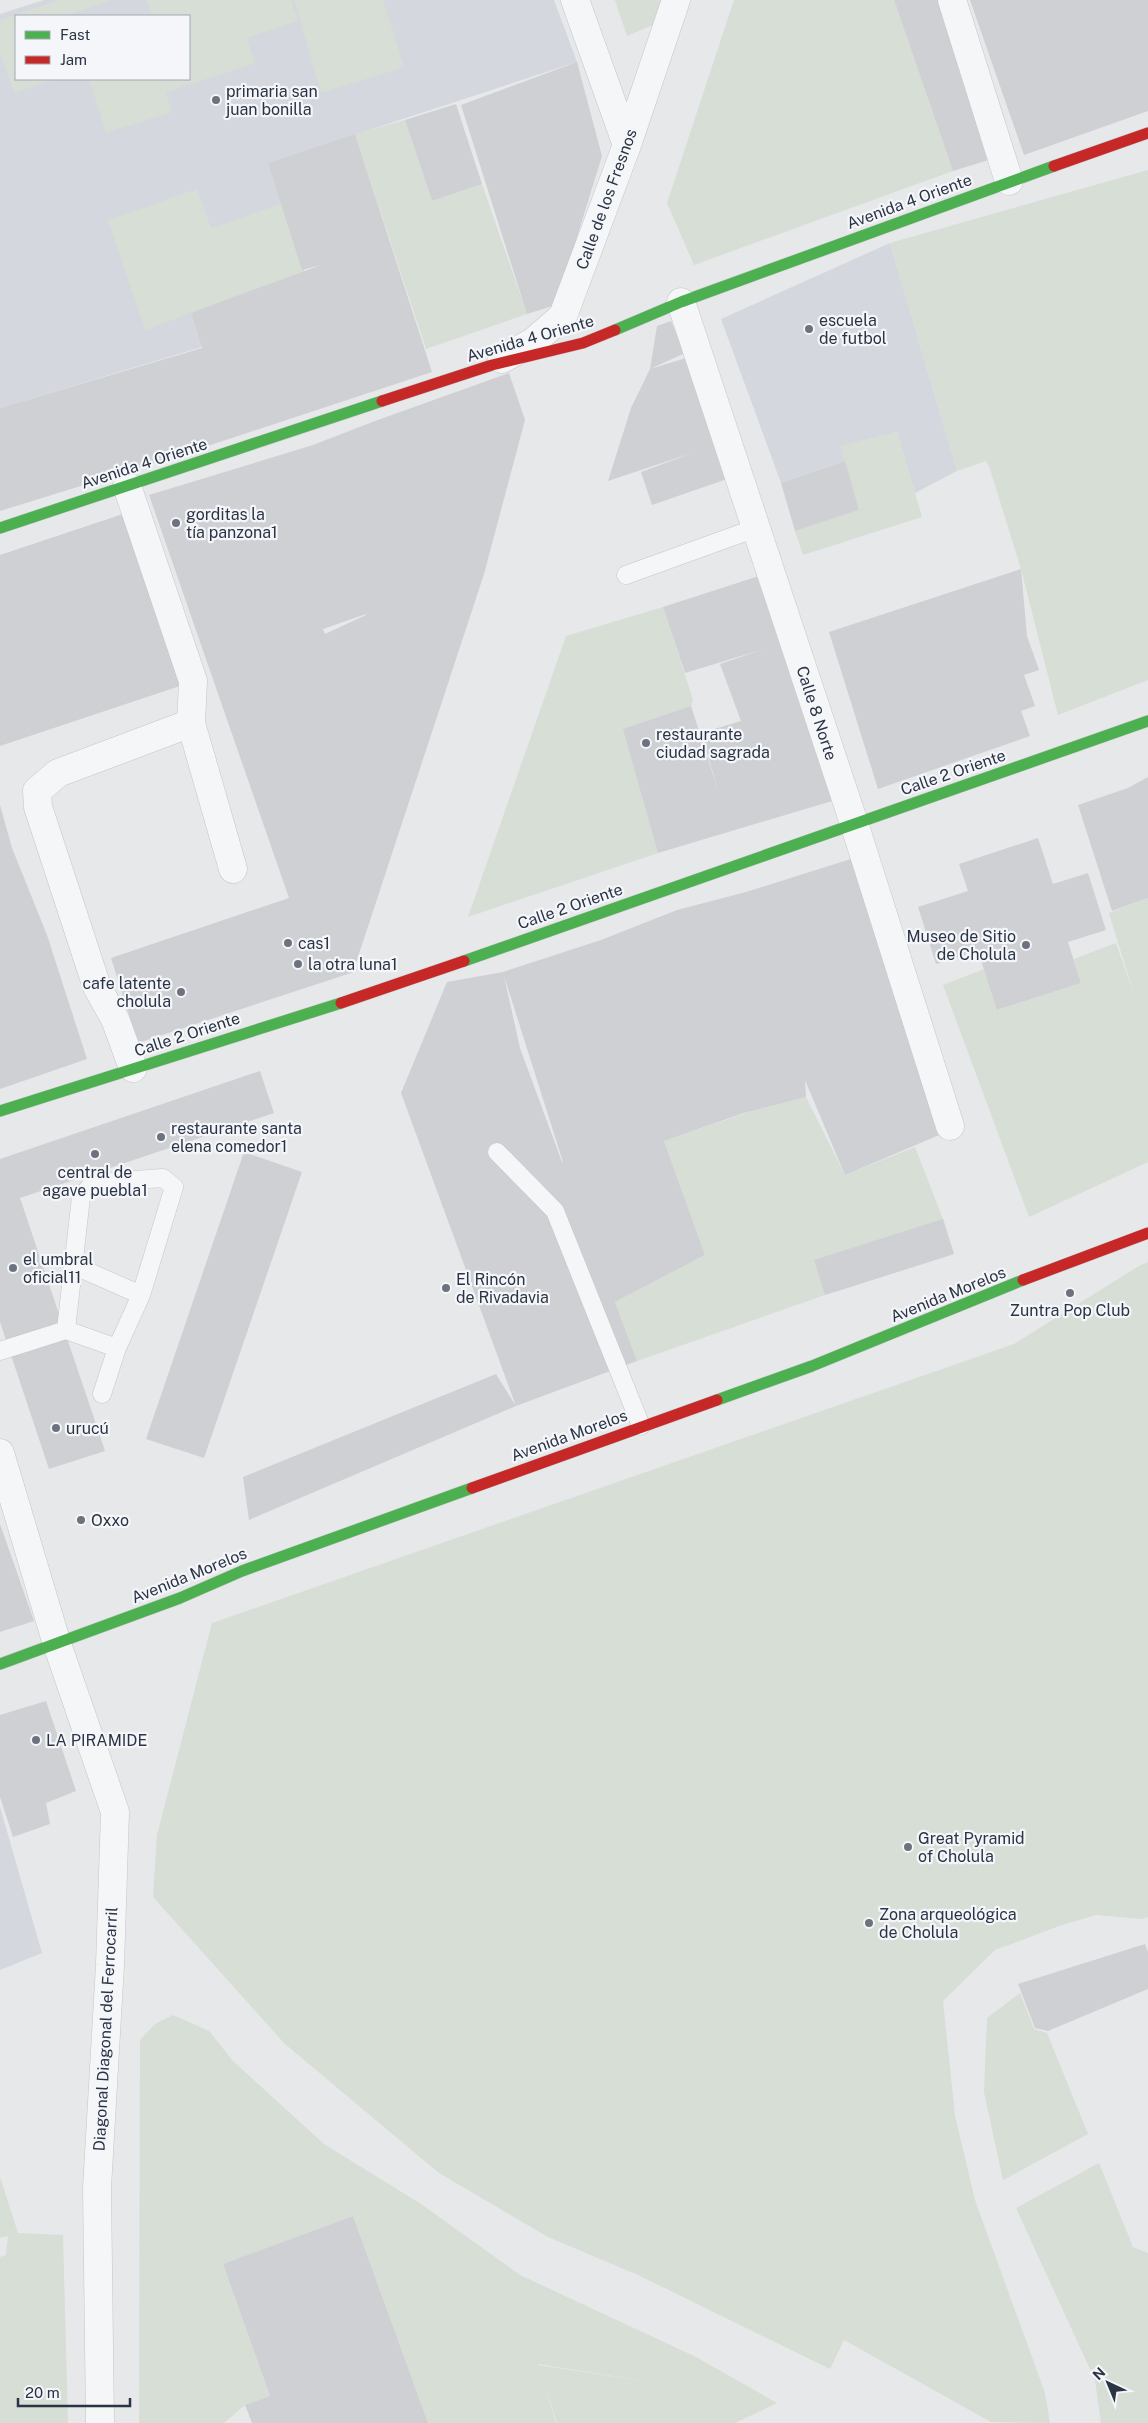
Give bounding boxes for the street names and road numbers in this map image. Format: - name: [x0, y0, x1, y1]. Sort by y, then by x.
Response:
- street label: Calle de los Fresnos: [572, 126, 641, 272]
- street label: Avenida 4 Oriente: [844, 170, 974, 233]
- street label: Avenida 4 Oriente: [464, 311, 596, 366]
- street label: Avenida 4 Oriente: [79, 434, 210, 493]
- street label: Calle 8 Norte: [792, 664, 841, 763]
- street label: Calle 2 Oriente: [898, 746, 1008, 799]
- street label: Calle 2 Oriente: [515, 880, 625, 933]
- street label: Calle 2 Oriente: [132, 1008, 242, 1060]
- street label: Avenida Morelos: [888, 1263, 1009, 1326]
- street label: Avenida Morelos: [508, 1406, 630, 1465]
- street label: Avenida Morelos: [129, 1544, 250, 1607]
- street label: Diagonal Diagonal del Ferrocarril: [90, 1906, 121, 2152]

